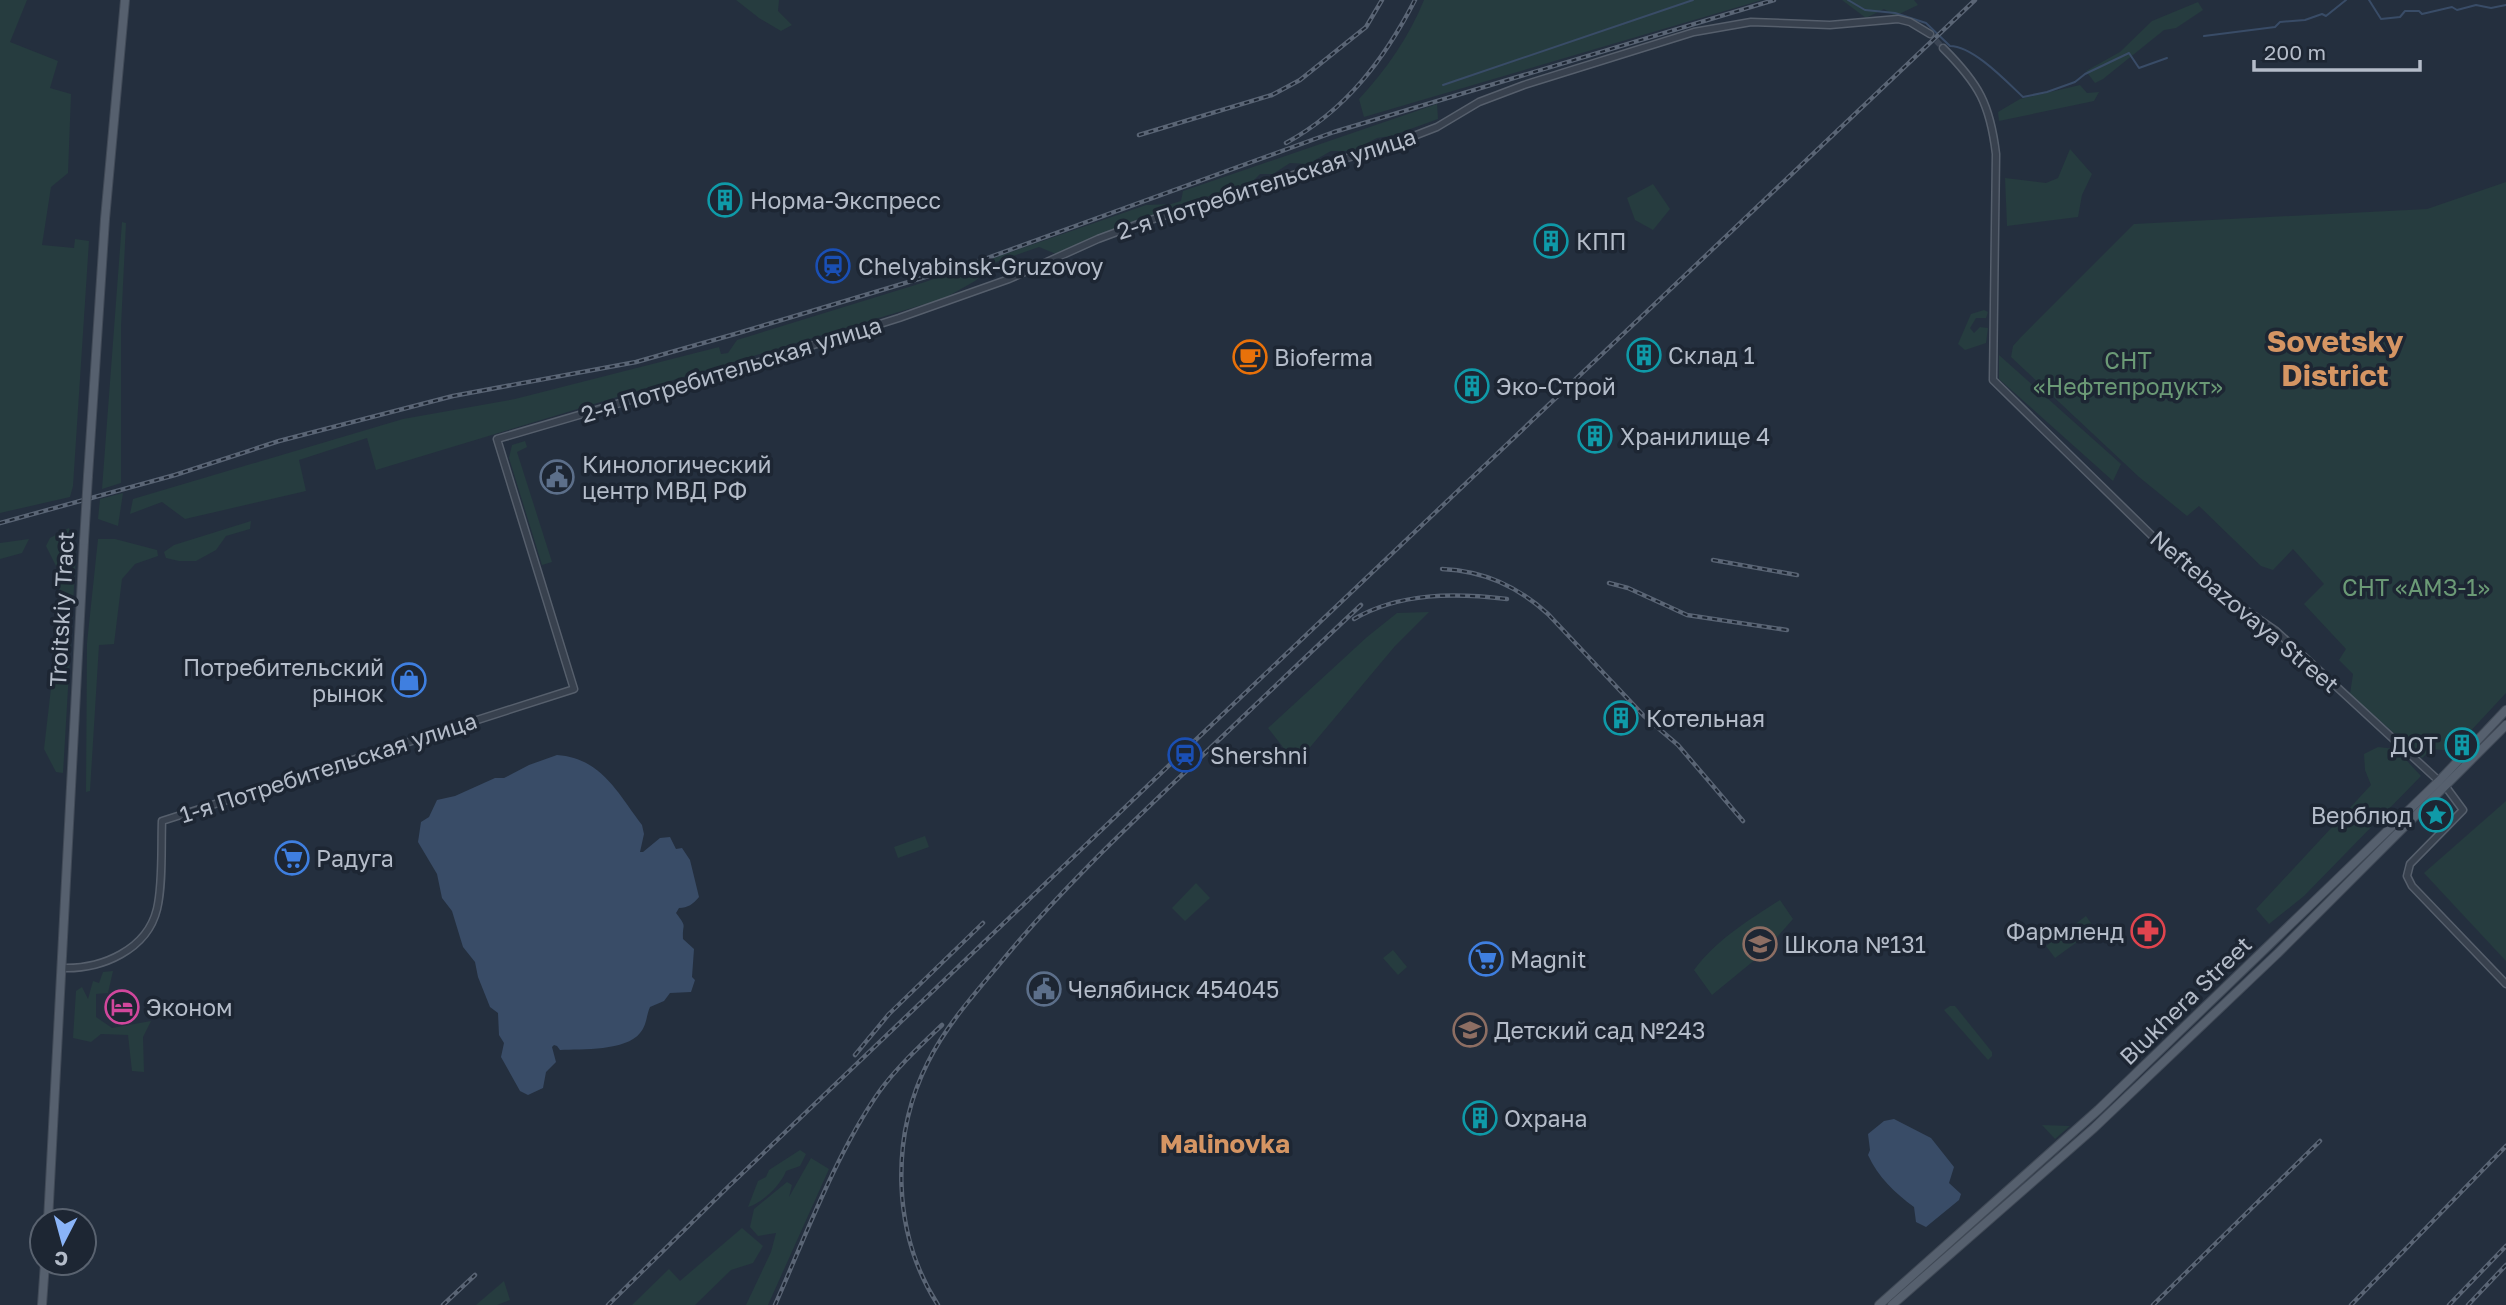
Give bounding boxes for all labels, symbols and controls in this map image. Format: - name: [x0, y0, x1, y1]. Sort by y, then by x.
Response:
- scale bar: [2254, 28, 2420, 72]
- text: 200 m: [2264, 39, 2326, 65]
- street label: 2-я Потребительская улица: [1113, 121, 1419, 245]
- building icon: Норма-Экспресс: [706, 181, 744, 219]
- place label: Норма-Экспресс: [750, 186, 941, 214]
- building icon: КПП: [1532, 222, 1570, 260]
- place label: КПП: [1576, 227, 1627, 255]
- station icon: Chelyabinsk-Gruzovoy: [814, 247, 852, 285]
- place label: Chelyabinsk-Gruzovoy: [858, 252, 1104, 280]
- street label: 2-я Потребительская улица: [577, 310, 885, 428]
- district label: Sovetsky District: [2267, 323, 2403, 393]
- building icon: Склад 1: [1625, 336, 1663, 374]
- cafe icon: Bioferma: [1231, 338, 1269, 376]
- place label: Склад 1: [1668, 341, 1755, 369]
- place label: Bioferma: [1274, 343, 1373, 371]
- park label: СНТ «Нефтепродукт»: [2033, 346, 2223, 400]
- building icon: Эко-Строй: [1453, 367, 1491, 405]
- place label: Эко-Строй: [1496, 372, 1616, 400]
- building icon: Хранилище 4: [1576, 417, 1614, 455]
- place label: Хранилище 4: [1620, 422, 1770, 450]
- place label: Кинологический центр МВД РФ: [582, 450, 772, 504]
- public building icon: Кинологический центр МВД РФ: [538, 458, 576, 496]
- street label: Neftebazovaya Street: [2145, 524, 2345, 698]
- street label: Troitskiy Tract: [43, 531, 79, 687]
- park label: СНТ «АМЗ-1»: [2342, 573, 2490, 601]
- place label: Потребительский рынок: [183, 653, 384, 707]
- shop icon: Потребительский рынок: [390, 661, 428, 699]
- building icon: Котельная: [1602, 699, 1640, 737]
- place label: Котельная: [1646, 704, 1765, 732]
- street label: 1-я Потребительская улица: [176, 706, 480, 828]
- building icon: ДОТ: [2443, 726, 2481, 764]
- place label: ДОТ: [2391, 731, 2438, 759]
- station icon: Shershni: [1166, 736, 1204, 774]
- place label: Shershni: [1210, 741, 1308, 769]
- place icon: Верблюд: [2417, 796, 2455, 834]
- place label: Верблюд: [2311, 801, 2412, 829]
- supermarket icon: Радуга: [273, 839, 311, 877]
- place label: Радуга: [316, 844, 394, 872]
- pharmacy icon: Фармленд: [2129, 912, 2167, 950]
- place label: Фармленд: [2006, 917, 2124, 945]
- school or university icon: Школа №131: [1741, 925, 1779, 963]
- place label: Школа №131: [1784, 930, 1926, 958]
- street label: Blukhera Street: [2113, 930, 2257, 1070]
- supermarket icon: Magnit: [1467, 940, 1505, 978]
- place label: Magnit: [1510, 945, 1586, 973]
- public building icon: Челябинск 454045: [1025, 970, 1063, 1008]
- place label: Челябинск 454045: [1068, 975, 1279, 1003]
- hotel icon: Эконом: [103, 988, 141, 1026]
- place label: Эконом: [146, 993, 233, 1021]
- school or university icon: Детский сад №243: [1451, 1011, 1489, 1049]
- place label: Детский сад №243: [1494, 1016, 1706, 1044]
- building icon: Охрана: [1461, 1099, 1499, 1137]
- place label: Охрана: [1504, 1104, 1588, 1132]
- district label: Malinovka: [1160, 1128, 1290, 1159]
- north arrow: [28, 1207, 98, 1277]
- text: С: [53, 1247, 69, 1272]

